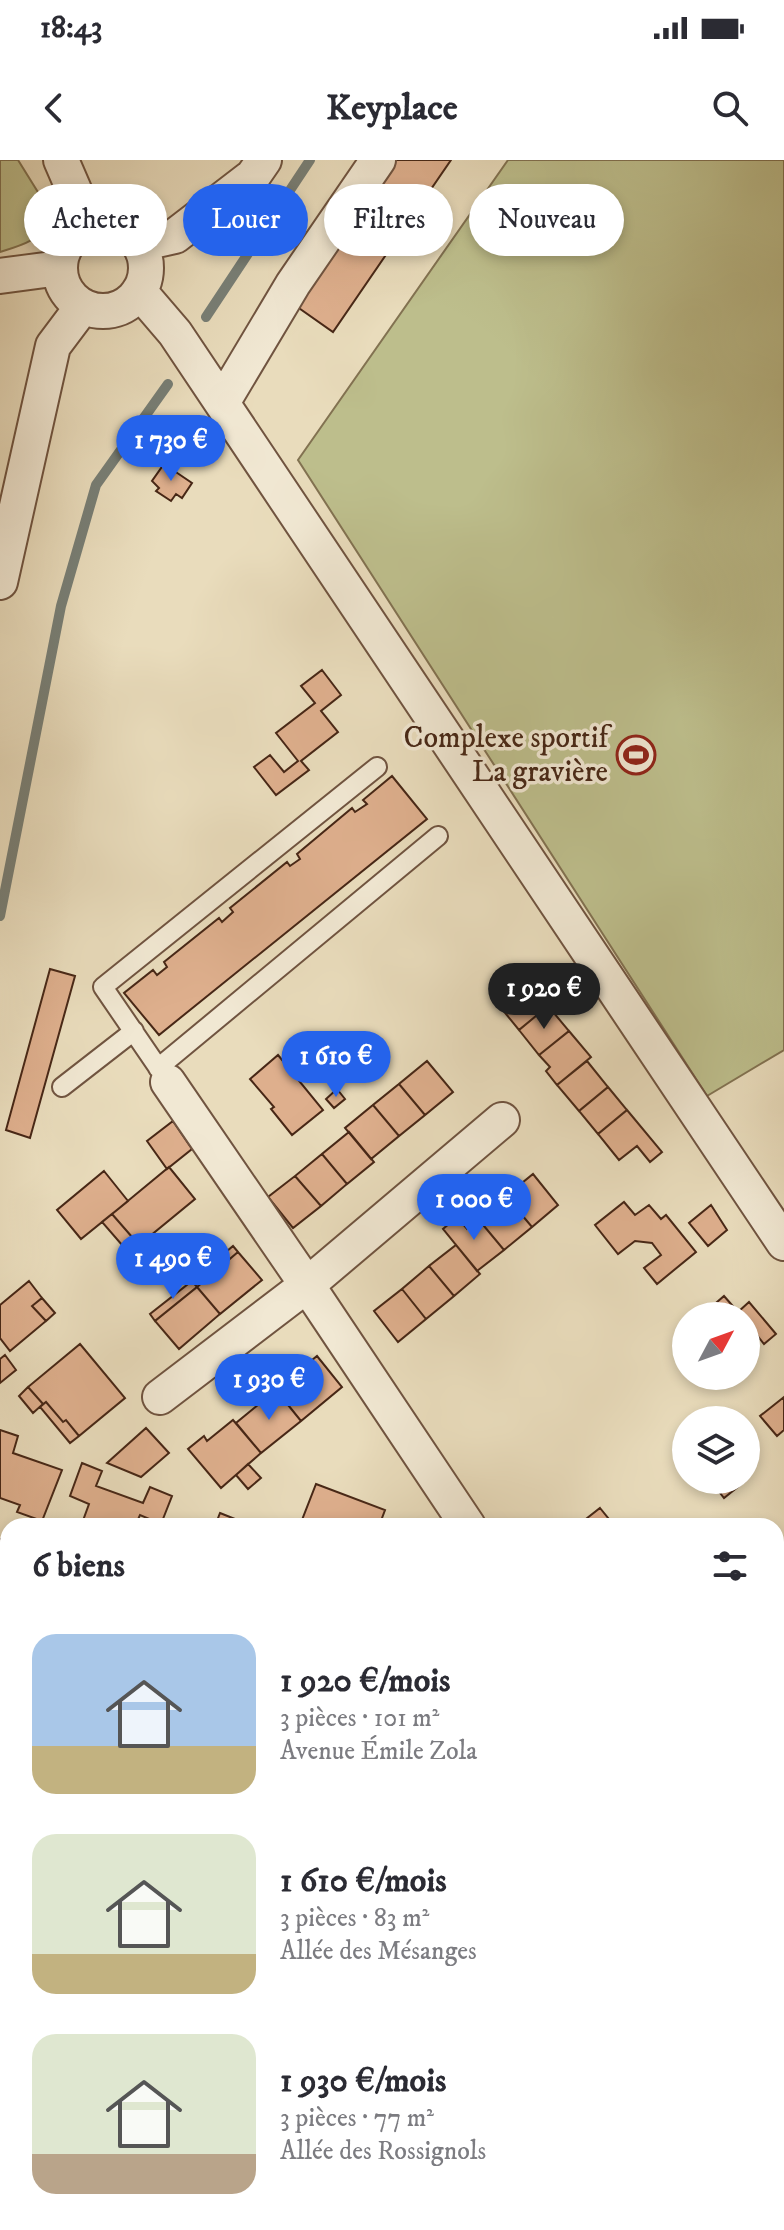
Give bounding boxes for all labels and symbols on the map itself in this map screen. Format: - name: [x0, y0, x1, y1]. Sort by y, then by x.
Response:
- pin: 1 730 €: [97, 415, 245, 483]
- place label: Complexe sportif La gravière: [404, 720, 612, 791]
- sports icon: Complexe sportif La gravière: [615, 734, 657, 776]
- pin: 1 920 €: [470, 963, 618, 1031]
- pin: 1 610 €: [262, 1031, 410, 1099]
- pin: 1 000 €: [400, 1174, 548, 1242]
- pin: 1 490 €: [99, 1233, 247, 1301]
- north arrow: [672, 1302, 760, 1390]
- pin: 1 930 €: [195, 1354, 343, 1422]

